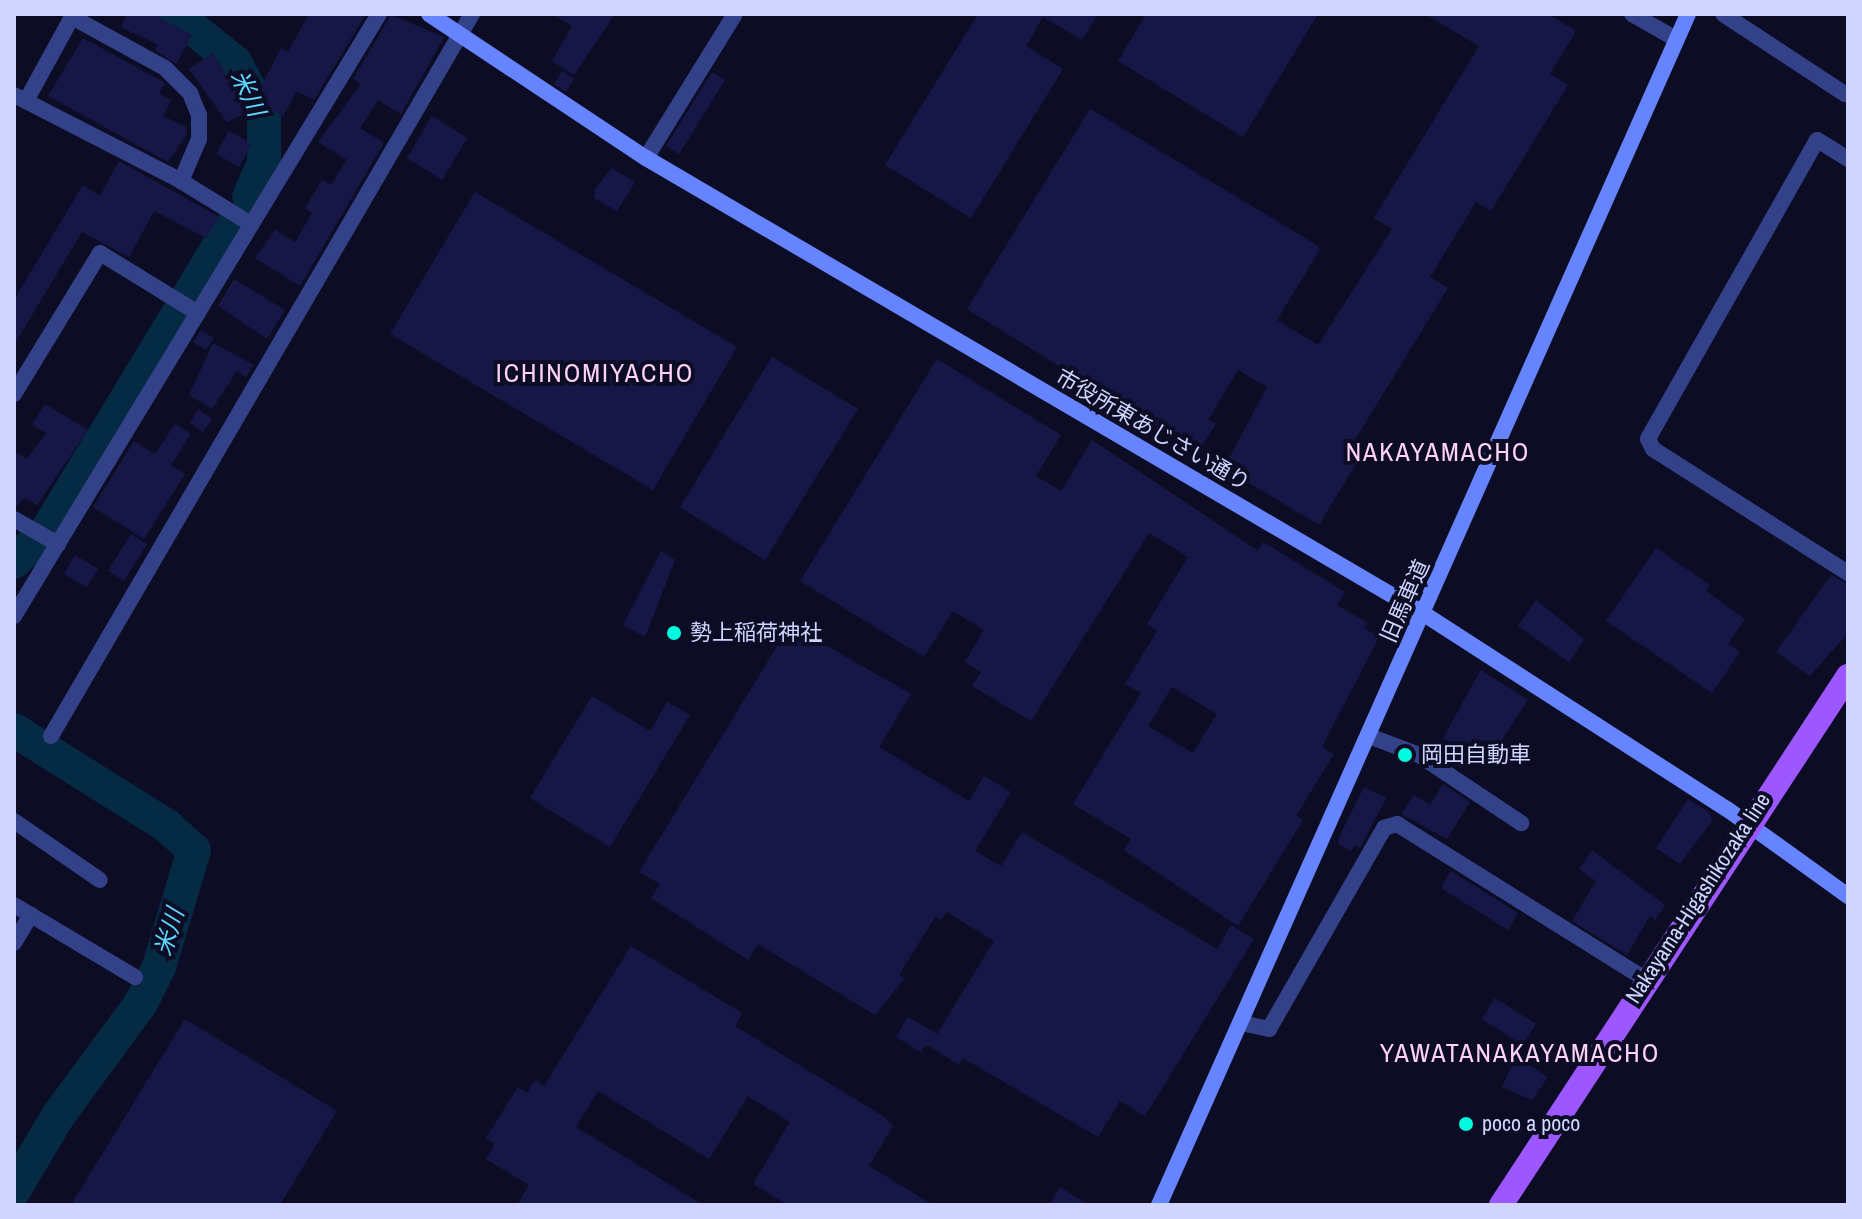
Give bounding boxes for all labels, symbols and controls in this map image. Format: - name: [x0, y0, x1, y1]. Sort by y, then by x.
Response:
- water label: 米川: [225, 65, 271, 121]
- district label: ICHINOMIYACHO: [496, 357, 694, 389]
- street label: 市役所東あじさい通り: [1051, 364, 1255, 496]
- district label: NAKAYAMACHO: [1346, 436, 1530, 468]
- street label: 旧馬車道: [1375, 555, 1435, 647]
- place label: 勢上稲荷神社: [690, 620, 822, 646]
- marker: 勢上稲荷神社: [665, 624, 683, 642]
- place label: 岡田自動車: [1421, 742, 1531, 768]
- marker: 岡田自動車: [1396, 746, 1414, 764]
- street label: Nakayama-Higashikozaka line: [1620, 788, 1776, 1008]
- water label: 米川: [148, 905, 190, 959]
- district label: YAWATANAKAYAMACHO: [1380, 1037, 1660, 1069]
- place label: poco a poco: [1482, 1111, 1580, 1137]
- marker: poco a poco: [1457, 1115, 1475, 1133]

